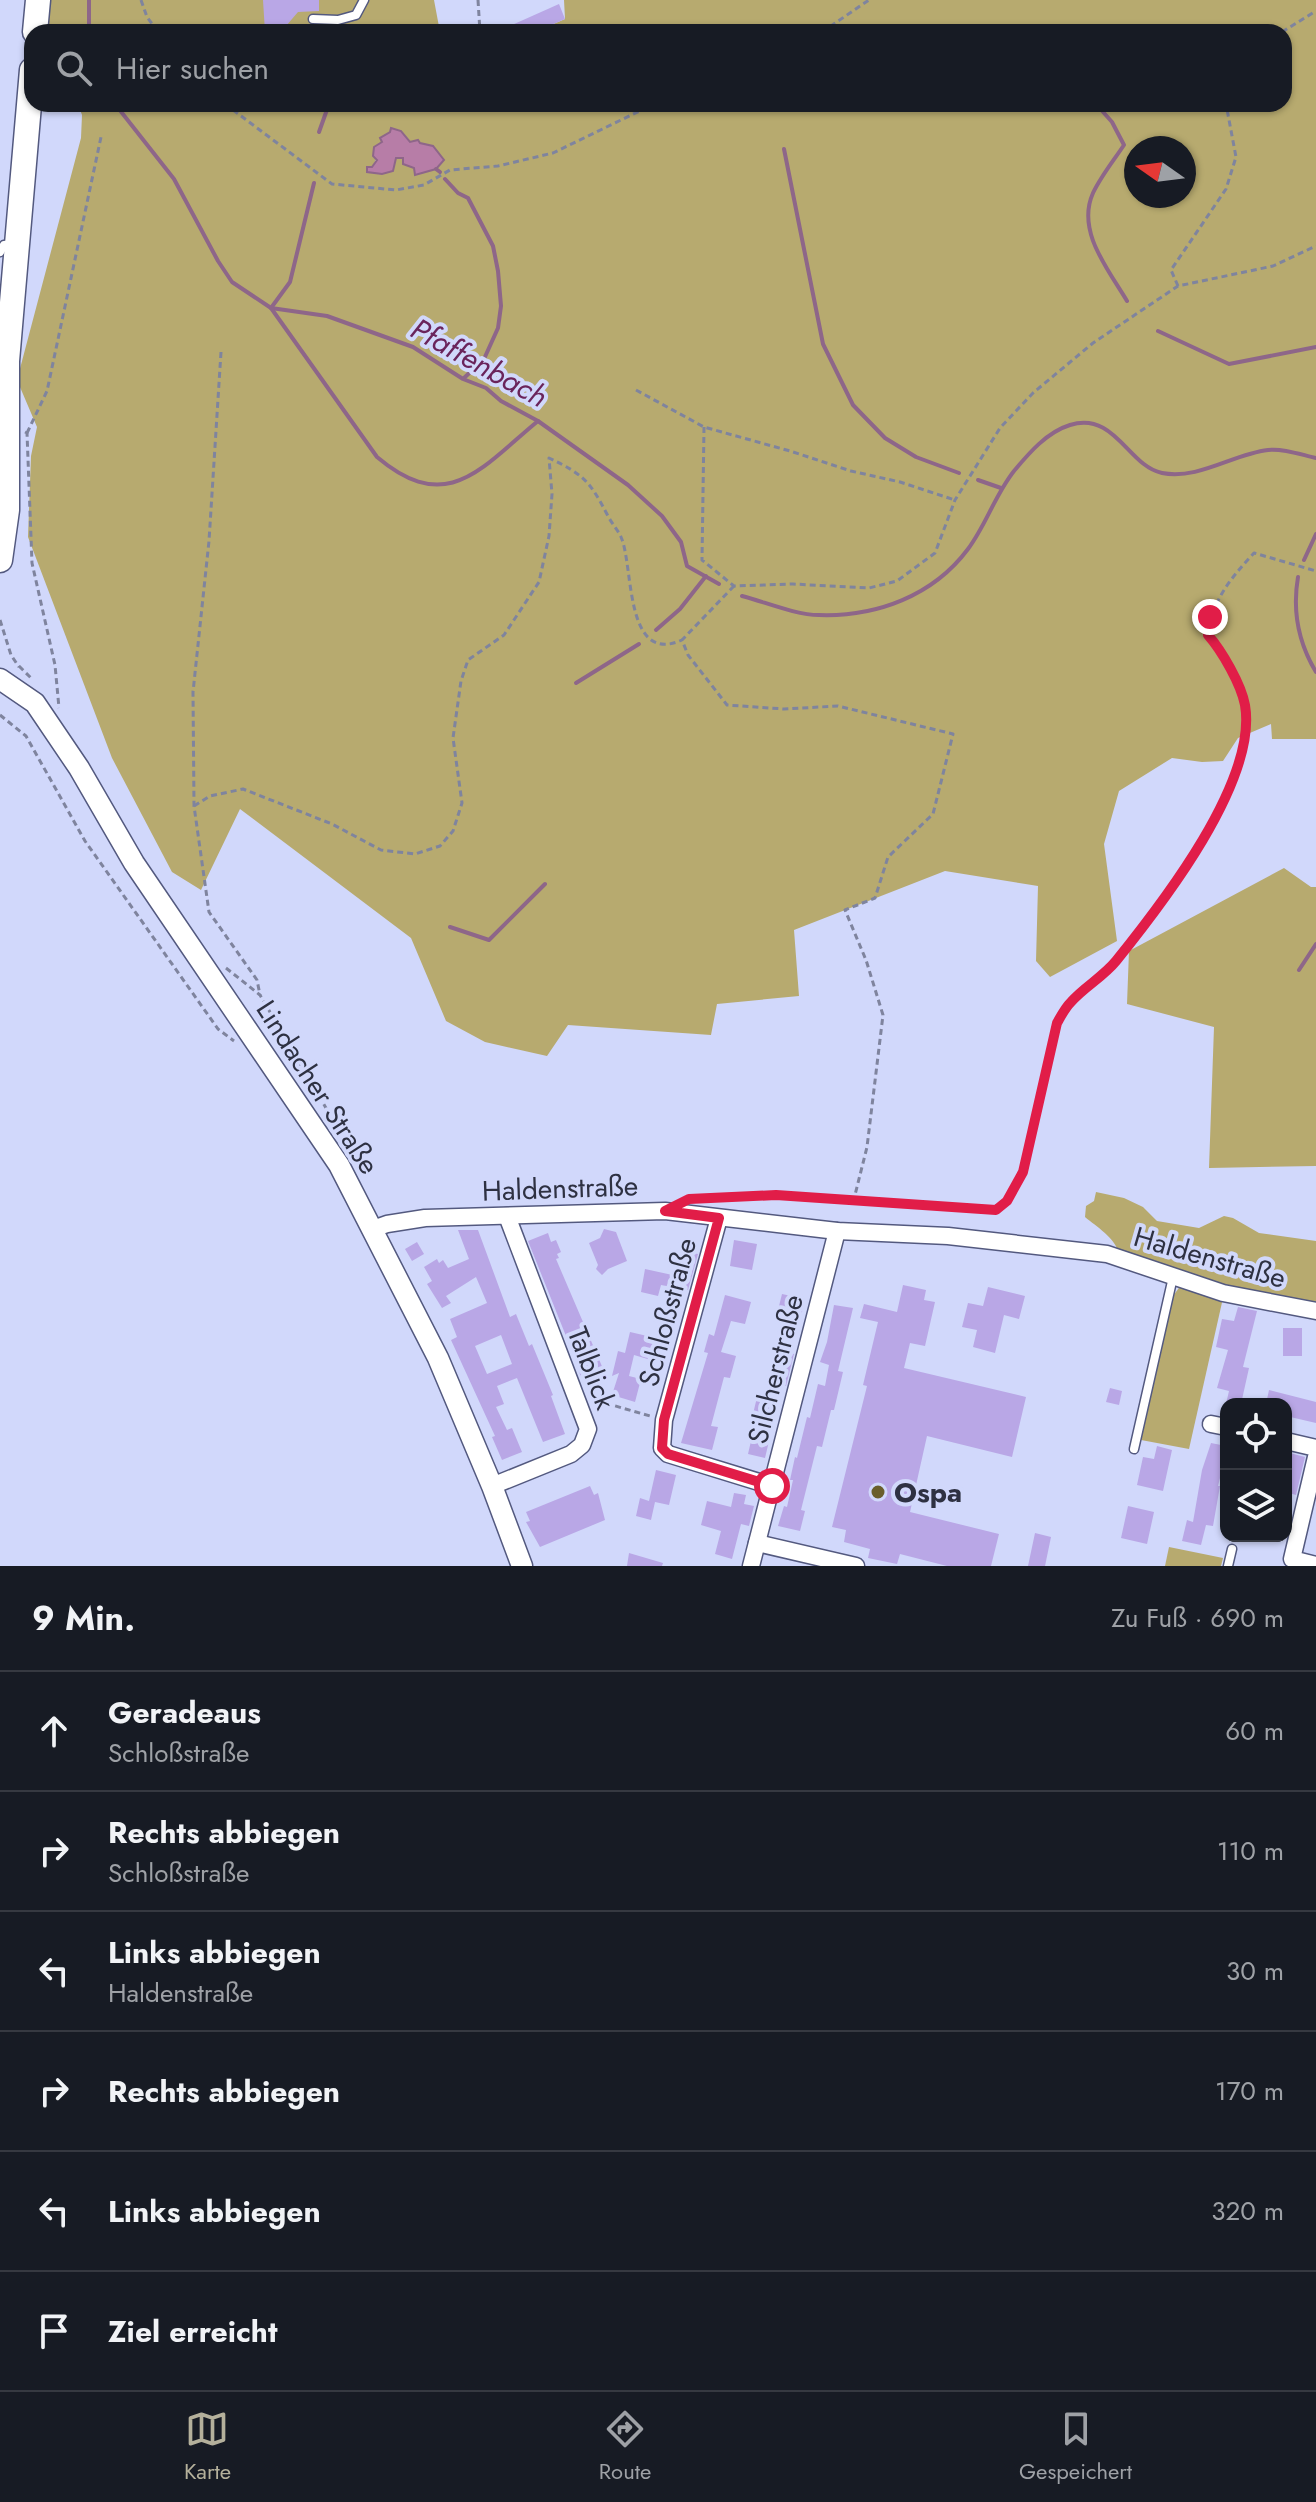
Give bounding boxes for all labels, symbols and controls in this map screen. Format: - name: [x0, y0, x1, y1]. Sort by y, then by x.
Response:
- search box: [24, 24, 1292, 112]
- icon: search: [52, 46, 96, 90]
- text: Hier suchen: [116, 47, 269, 90]
- north arrow: [1124, 136, 1196, 208]
- water label: Pfaffenbach: [403, 307, 555, 418]
- route end: [1192, 599, 1228, 635]
- street label: Lindacher Straße: [246, 992, 389, 1182]
- street label: Haldenstraße: [481, 1165, 639, 1212]
- street label: Haldenstraße: [1129, 1216, 1291, 1299]
- street label: Schloßstraße: [628, 1233, 707, 1391]
- street label: Silcherstraße: [737, 1290, 814, 1448]
- street label: Talblick: [557, 1321, 626, 1416]
- map controls: [1220, 1398, 1292, 1542]
- button: locate: [1220, 1398, 1292, 1470]
- route start: [754, 1468, 790, 1504]
- button: layers: [1220, 1470, 1292, 1542]
- place label: Ospa: [894, 1472, 962, 1513]
- marker: Ospa: [869, 1483, 887, 1501]
- text: 9 Min.: [32, 1594, 135, 1643]
- text: Zu Fuß · 690 m: [1111, 1599, 1284, 1637]
- text: Geradeaus: [108, 1691, 261, 1734]
- icon: ahead: [32, 1709, 76, 1753]
- text: 60 m: [1225, 1712, 1284, 1750]
- text: Schloßstraße: [108, 1734, 249, 1772]
- text: Rechts abbiegen: [108, 1811, 340, 1854]
- icon: right: [32, 1829, 76, 1873]
- text: 110 m: [1217, 1832, 1284, 1870]
- text: Schloßstraße: [108, 1854, 249, 1892]
- text: Links abbiegen: [108, 1931, 321, 1974]
- icon: left: [32, 1949, 76, 1993]
- text: 30 m: [1226, 1952, 1284, 1990]
- text: Haldenstraße: [108, 1974, 253, 2012]
- icon: right: [32, 2069, 76, 2113]
- text: Rechts abbiegen: [108, 2070, 340, 2113]
- text: 170 m: [1215, 2072, 1284, 2110]
- icon: left: [32, 2189, 76, 2233]
- text: Links abbiegen: [108, 2190, 321, 2233]
- text: 320 m: [1211, 2192, 1284, 2230]
- icon: arrive: [32, 2309, 76, 2353]
- text: Ziel erreicht: [108, 2310, 277, 2353]
- tab: Karte: [184, 2407, 231, 2487]
- tab: Route: [599, 2407, 651, 2487]
- tab: Gespeichert: [1019, 2407, 1132, 2487]

